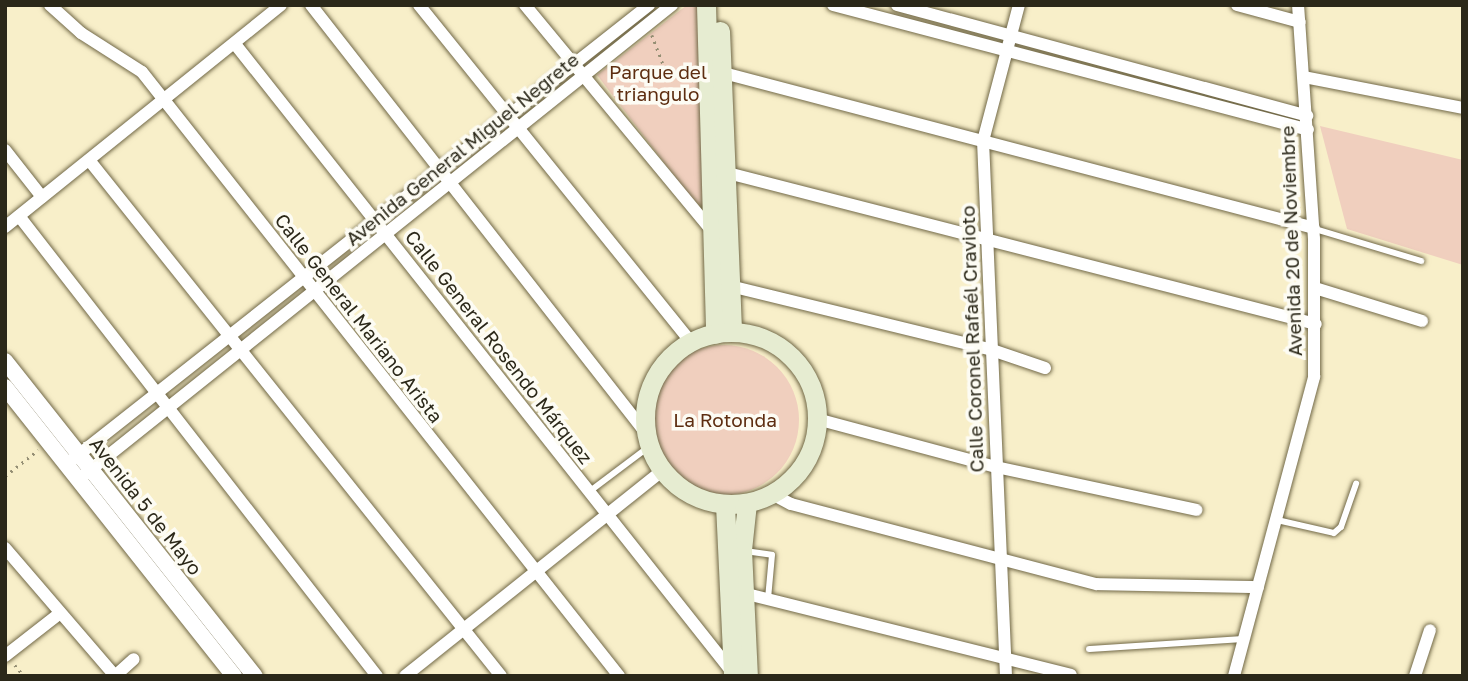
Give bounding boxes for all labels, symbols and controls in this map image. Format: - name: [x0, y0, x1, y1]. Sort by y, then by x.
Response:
- street label: Avenida General Miguel Negrete: [341, 48, 583, 250]
- park label: Parque del triangulo: [609, 61, 707, 105]
- street label: Avenida 20 de Noviembre: [1276, 125, 1306, 357]
- street label: Calle Coronel Rafaél Cravioto: [956, 205, 988, 473]
- street label: Calle General Mariano Arista: [270, 209, 448, 427]
- street label: Calle General Rosendo Márquez: [401, 226, 597, 468]
- park label: La Rotonda: [673, 409, 777, 431]
- street label: Avenida 5 de Mayo: [85, 433, 207, 579]

